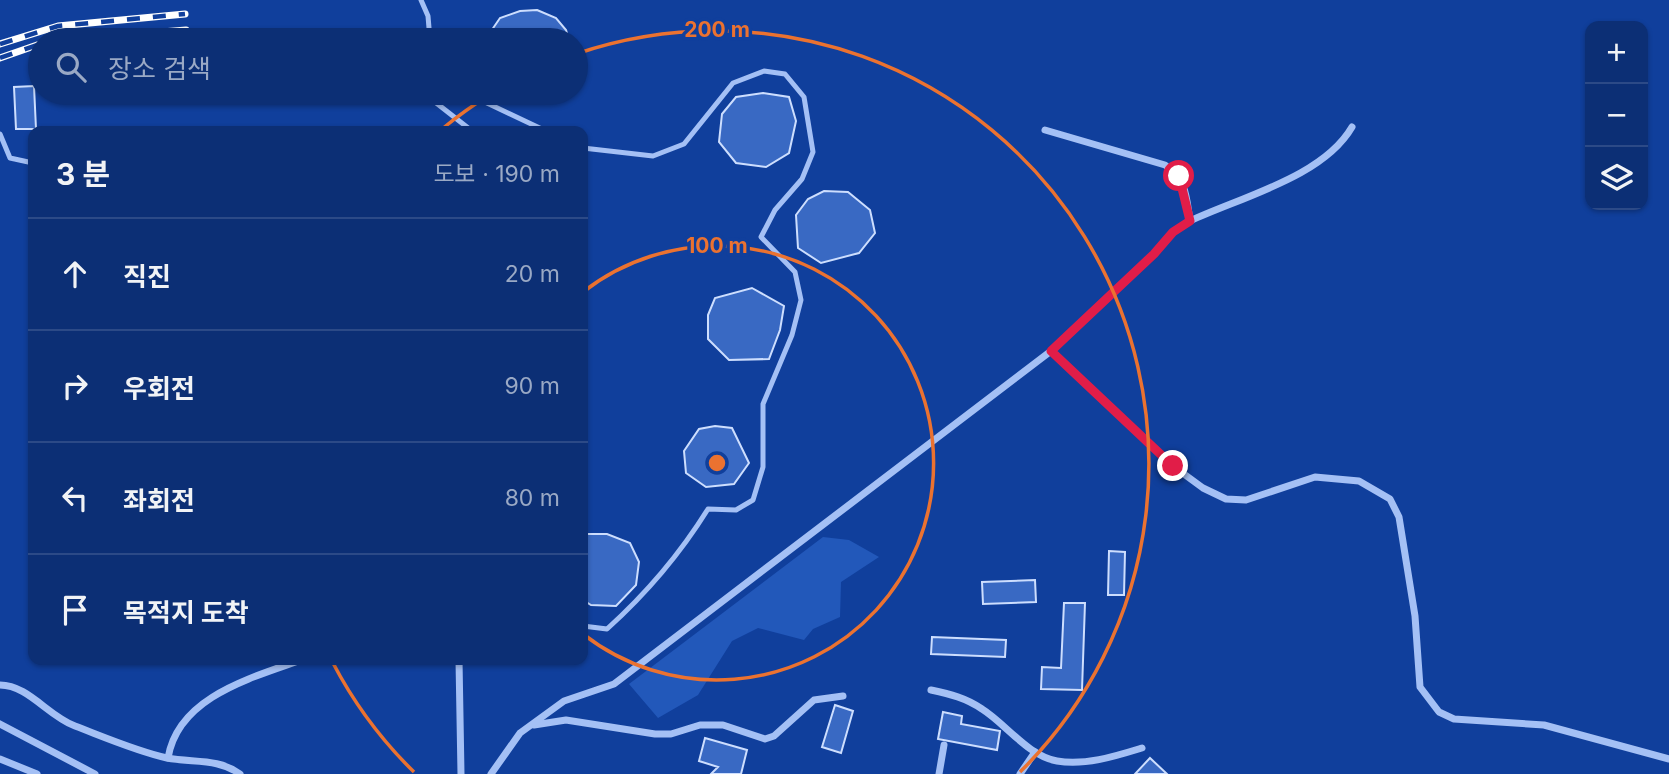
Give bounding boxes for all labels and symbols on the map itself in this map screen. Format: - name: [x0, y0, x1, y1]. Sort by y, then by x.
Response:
- text: 200 m: [684, 17, 750, 42]
- route start: [1163, 160, 1194, 191]
- text: 100 m: [686, 233, 748, 258]
- route end: [1157, 450, 1188, 481]
- centre of rings: [705, 451, 729, 475]

